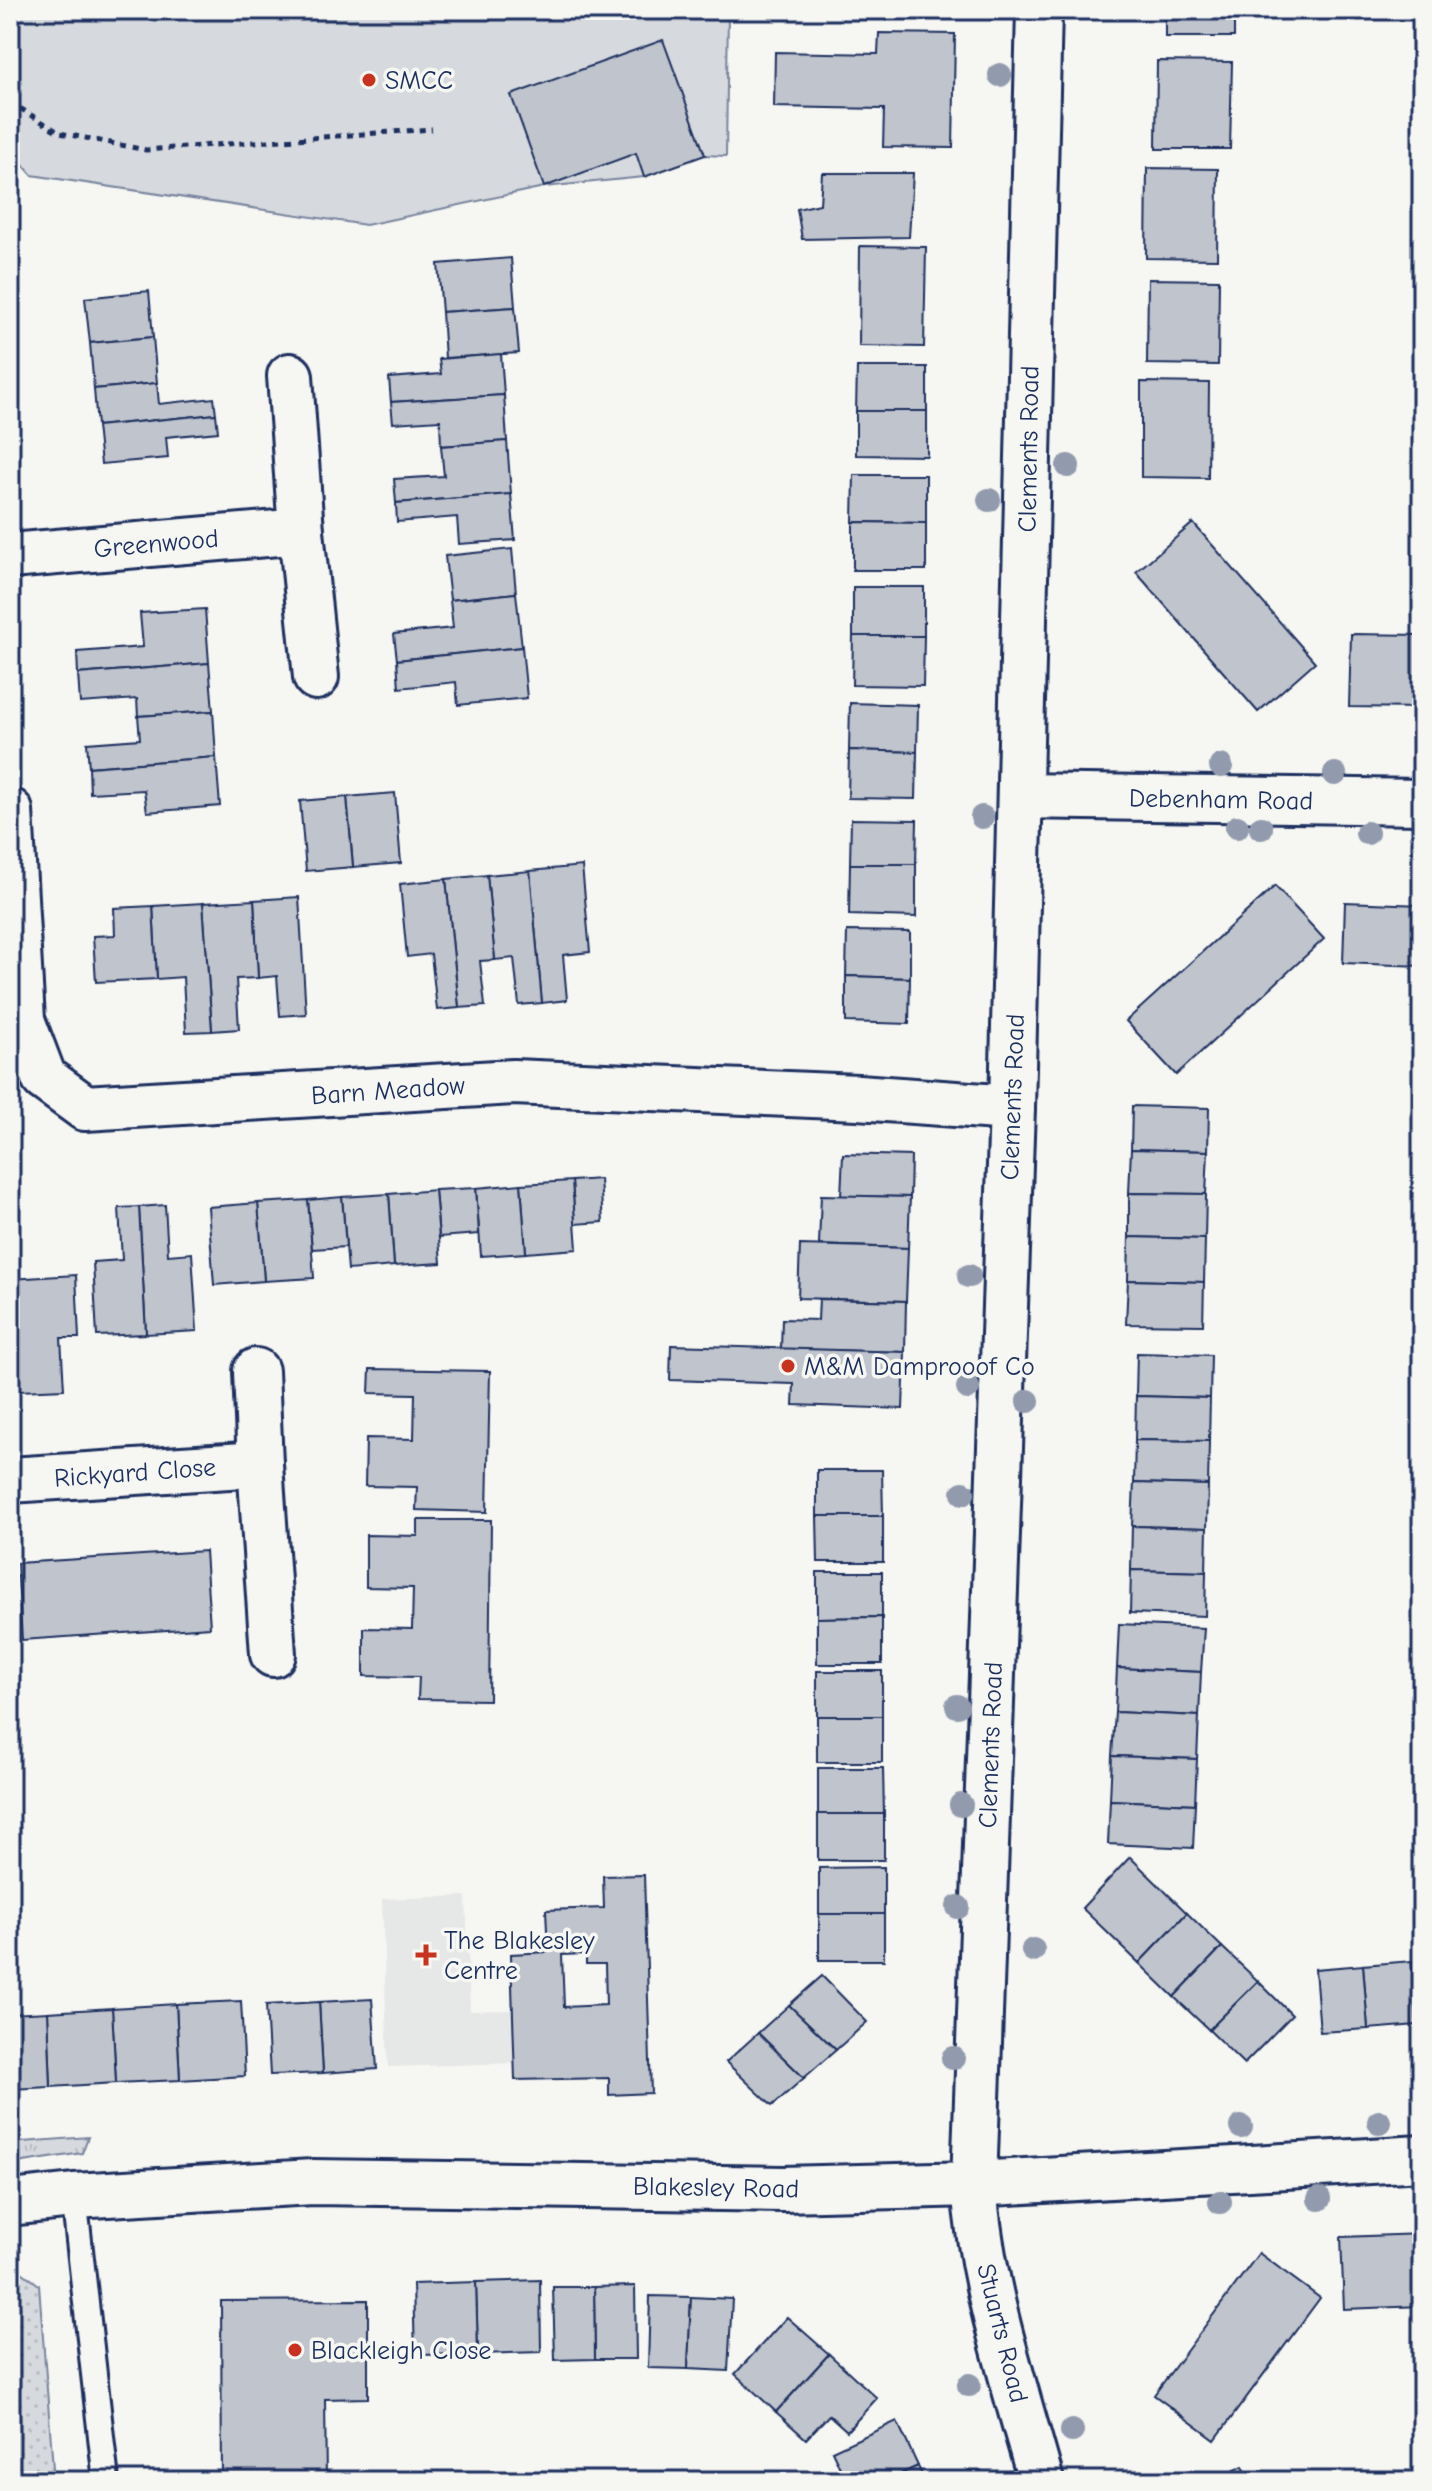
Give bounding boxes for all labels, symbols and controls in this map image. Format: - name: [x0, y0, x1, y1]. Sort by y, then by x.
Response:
- place label: SMCC: [385, 66, 453, 96]
- marker: SMCC: [360, 71, 378, 89]
- street label: Clements Road: [1013, 365, 1045, 533]
- street label: Greenwood: [92, 524, 220, 564]
- street label: Debenham Road: [1129, 783, 1313, 817]
- street label: Clements Road: [995, 1013, 1031, 1181]
- street label: Barn Meadow: [310, 1071, 466, 1111]
- place label: M&M Damprooof Co: [804, 1352, 1035, 1382]
- marker: M&M Damprooof Co: [779, 1357, 797, 1375]
- street label: Rickyard Close: [53, 1452, 217, 1494]
- street label: Clements Road: [973, 1661, 1009, 1829]
- place label: The Blakesley Centre: [444, 1926, 595, 1986]
- marker: The Blakesley Centre: [415, 1944, 437, 1966]
- street label: Blakesley Road: [633, 2172, 799, 2204]
- street label: Stuarts Road: [970, 2261, 1034, 2406]
- place label: Blackleigh Close: [311, 2336, 491, 2366]
- marker: Blackleigh Close: [286, 2341, 304, 2359]

